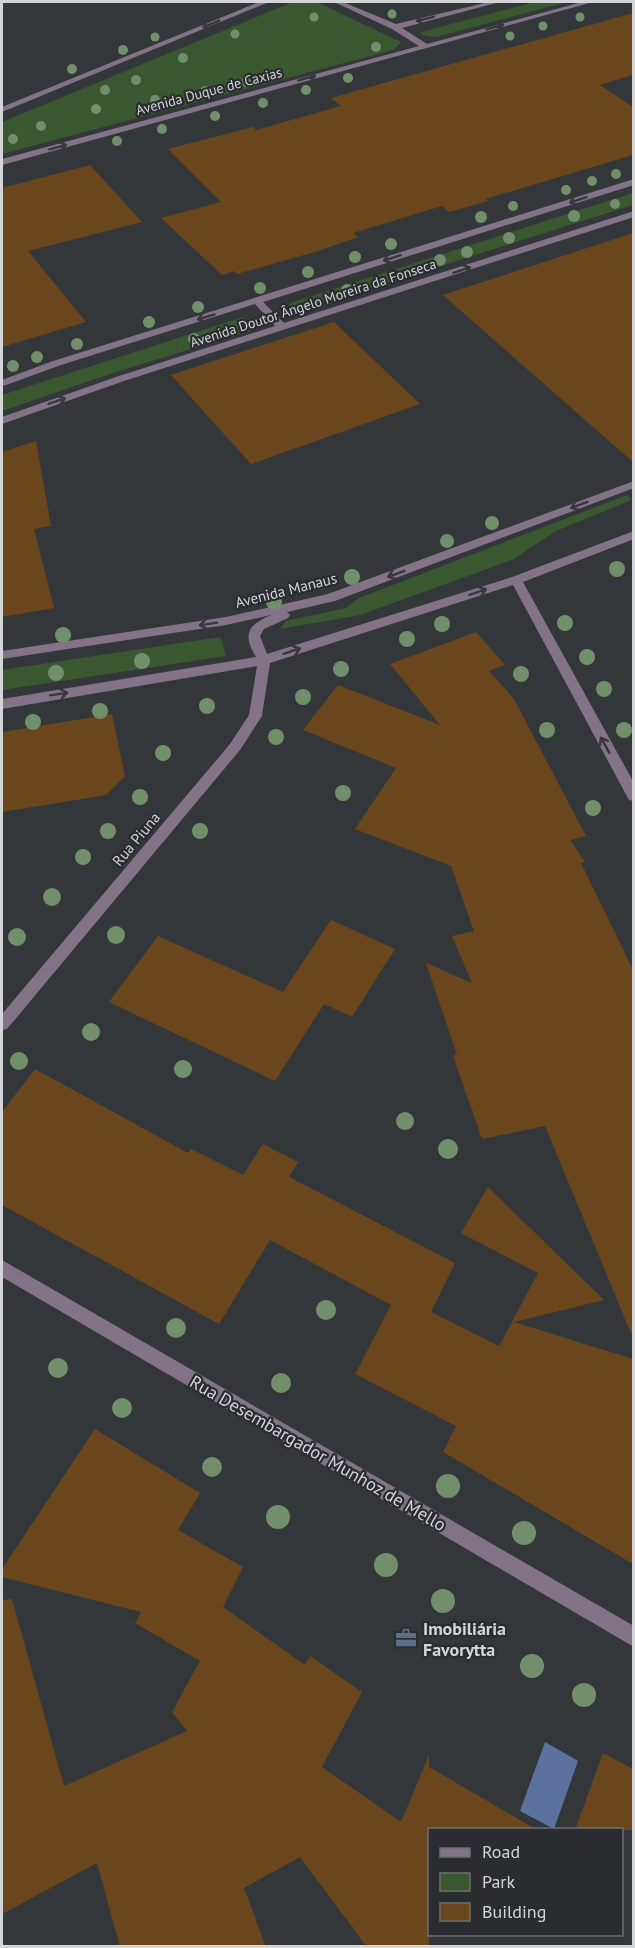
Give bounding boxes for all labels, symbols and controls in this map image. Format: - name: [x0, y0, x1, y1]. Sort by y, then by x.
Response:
- one-way arrow: [416, 14, 435, 26]
- one-way arrow: [202, 19, 220, 30]
- one-way arrow: [485, 20, 504, 32]
- street label: Avenida Duque de Caxias: [134, 63, 284, 119]
- one-way arrow: [297, 72, 316, 83]
- one-way arrow: [48, 140, 67, 152]
- one-way arrow: [569, 195, 588, 206]
- one-way arrow: [383, 254, 402, 265]
- street label: Avenida Doutor Ângelo Moreira da Fonseca: [188, 255, 438, 351]
- one-way arrow: [452, 263, 471, 274]
- one-way arrow: [197, 312, 216, 323]
- one-way arrow: [47, 395, 66, 406]
- one-way arrow: [570, 500, 589, 511]
- street label: Avenida Manaus: [233, 568, 339, 612]
- one-way arrow: [387, 569, 406, 580]
- one-way arrow: [468, 586, 487, 597]
- one-way arrow: [199, 618, 219, 629]
- one-way arrow: [282, 645, 301, 656]
- one-way arrow: [49, 689, 69, 700]
- one-way arrow: [599, 736, 610, 754]
- street label: Rua Piuna: [108, 808, 164, 870]
- street label: Rua Desembargador Munhoz de Mello: [186, 1370, 450, 1536]
- place label: Imobiliária Favorytta: [423, 1617, 506, 1661]
- office icon: Imobiliária Favorytta: [394, 1626, 418, 1650]
- legend: [428, 1828, 623, 1936]
- text: Road: [482, 1840, 520, 1863]
- text: Park: [482, 1870, 515, 1893]
- text: Building: [482, 1900, 546, 1923]

